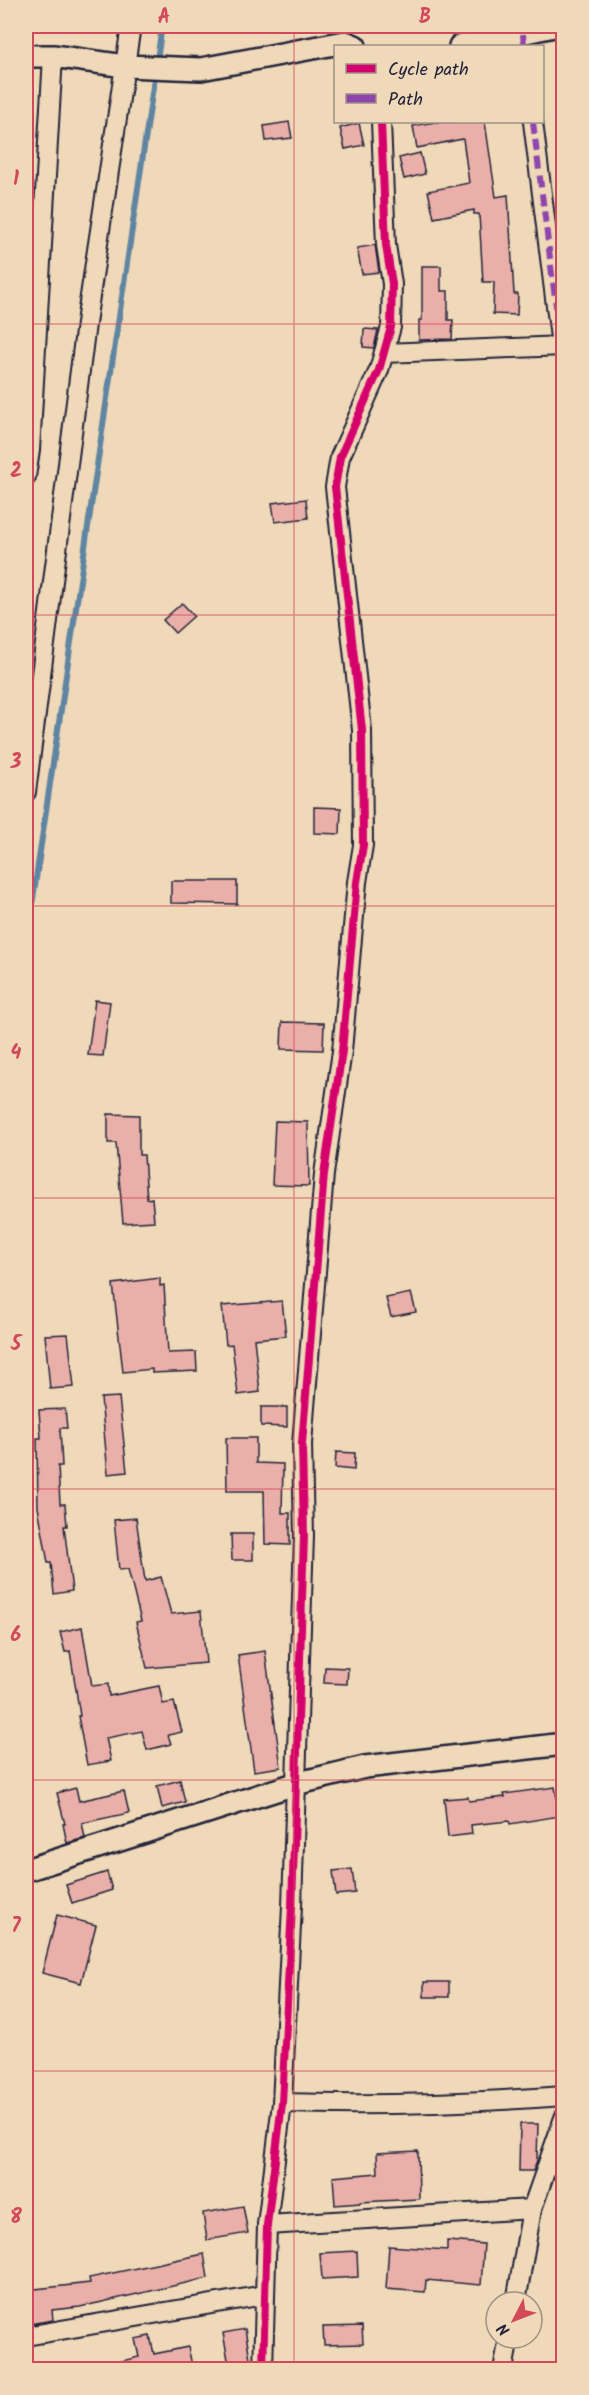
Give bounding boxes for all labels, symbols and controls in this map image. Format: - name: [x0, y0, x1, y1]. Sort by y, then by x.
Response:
- text: A: [158, 2, 170, 34]
- text: B: [419, 2, 431, 34]
- legend: [334, 45, 544, 123]
- text: Cycle path: [388, 56, 469, 85]
- text: Path: [388, 86, 423, 115]
- text: 1: [13, 164, 19, 196]
- text: 2: [10, 456, 22, 488]
- text: 3: [10, 747, 22, 779]
- text: 4: [11, 1038, 22, 1070]
- text: 5: [10, 1329, 23, 1361]
- text: 6: [11, 1620, 22, 1652]
- text: 7: [11, 1911, 21, 1943]
- text: 8: [10, 2202, 22, 2234]
- north arrow: [484, 2290, 544, 2350]
- text: N: [491, 2317, 517, 2341]

